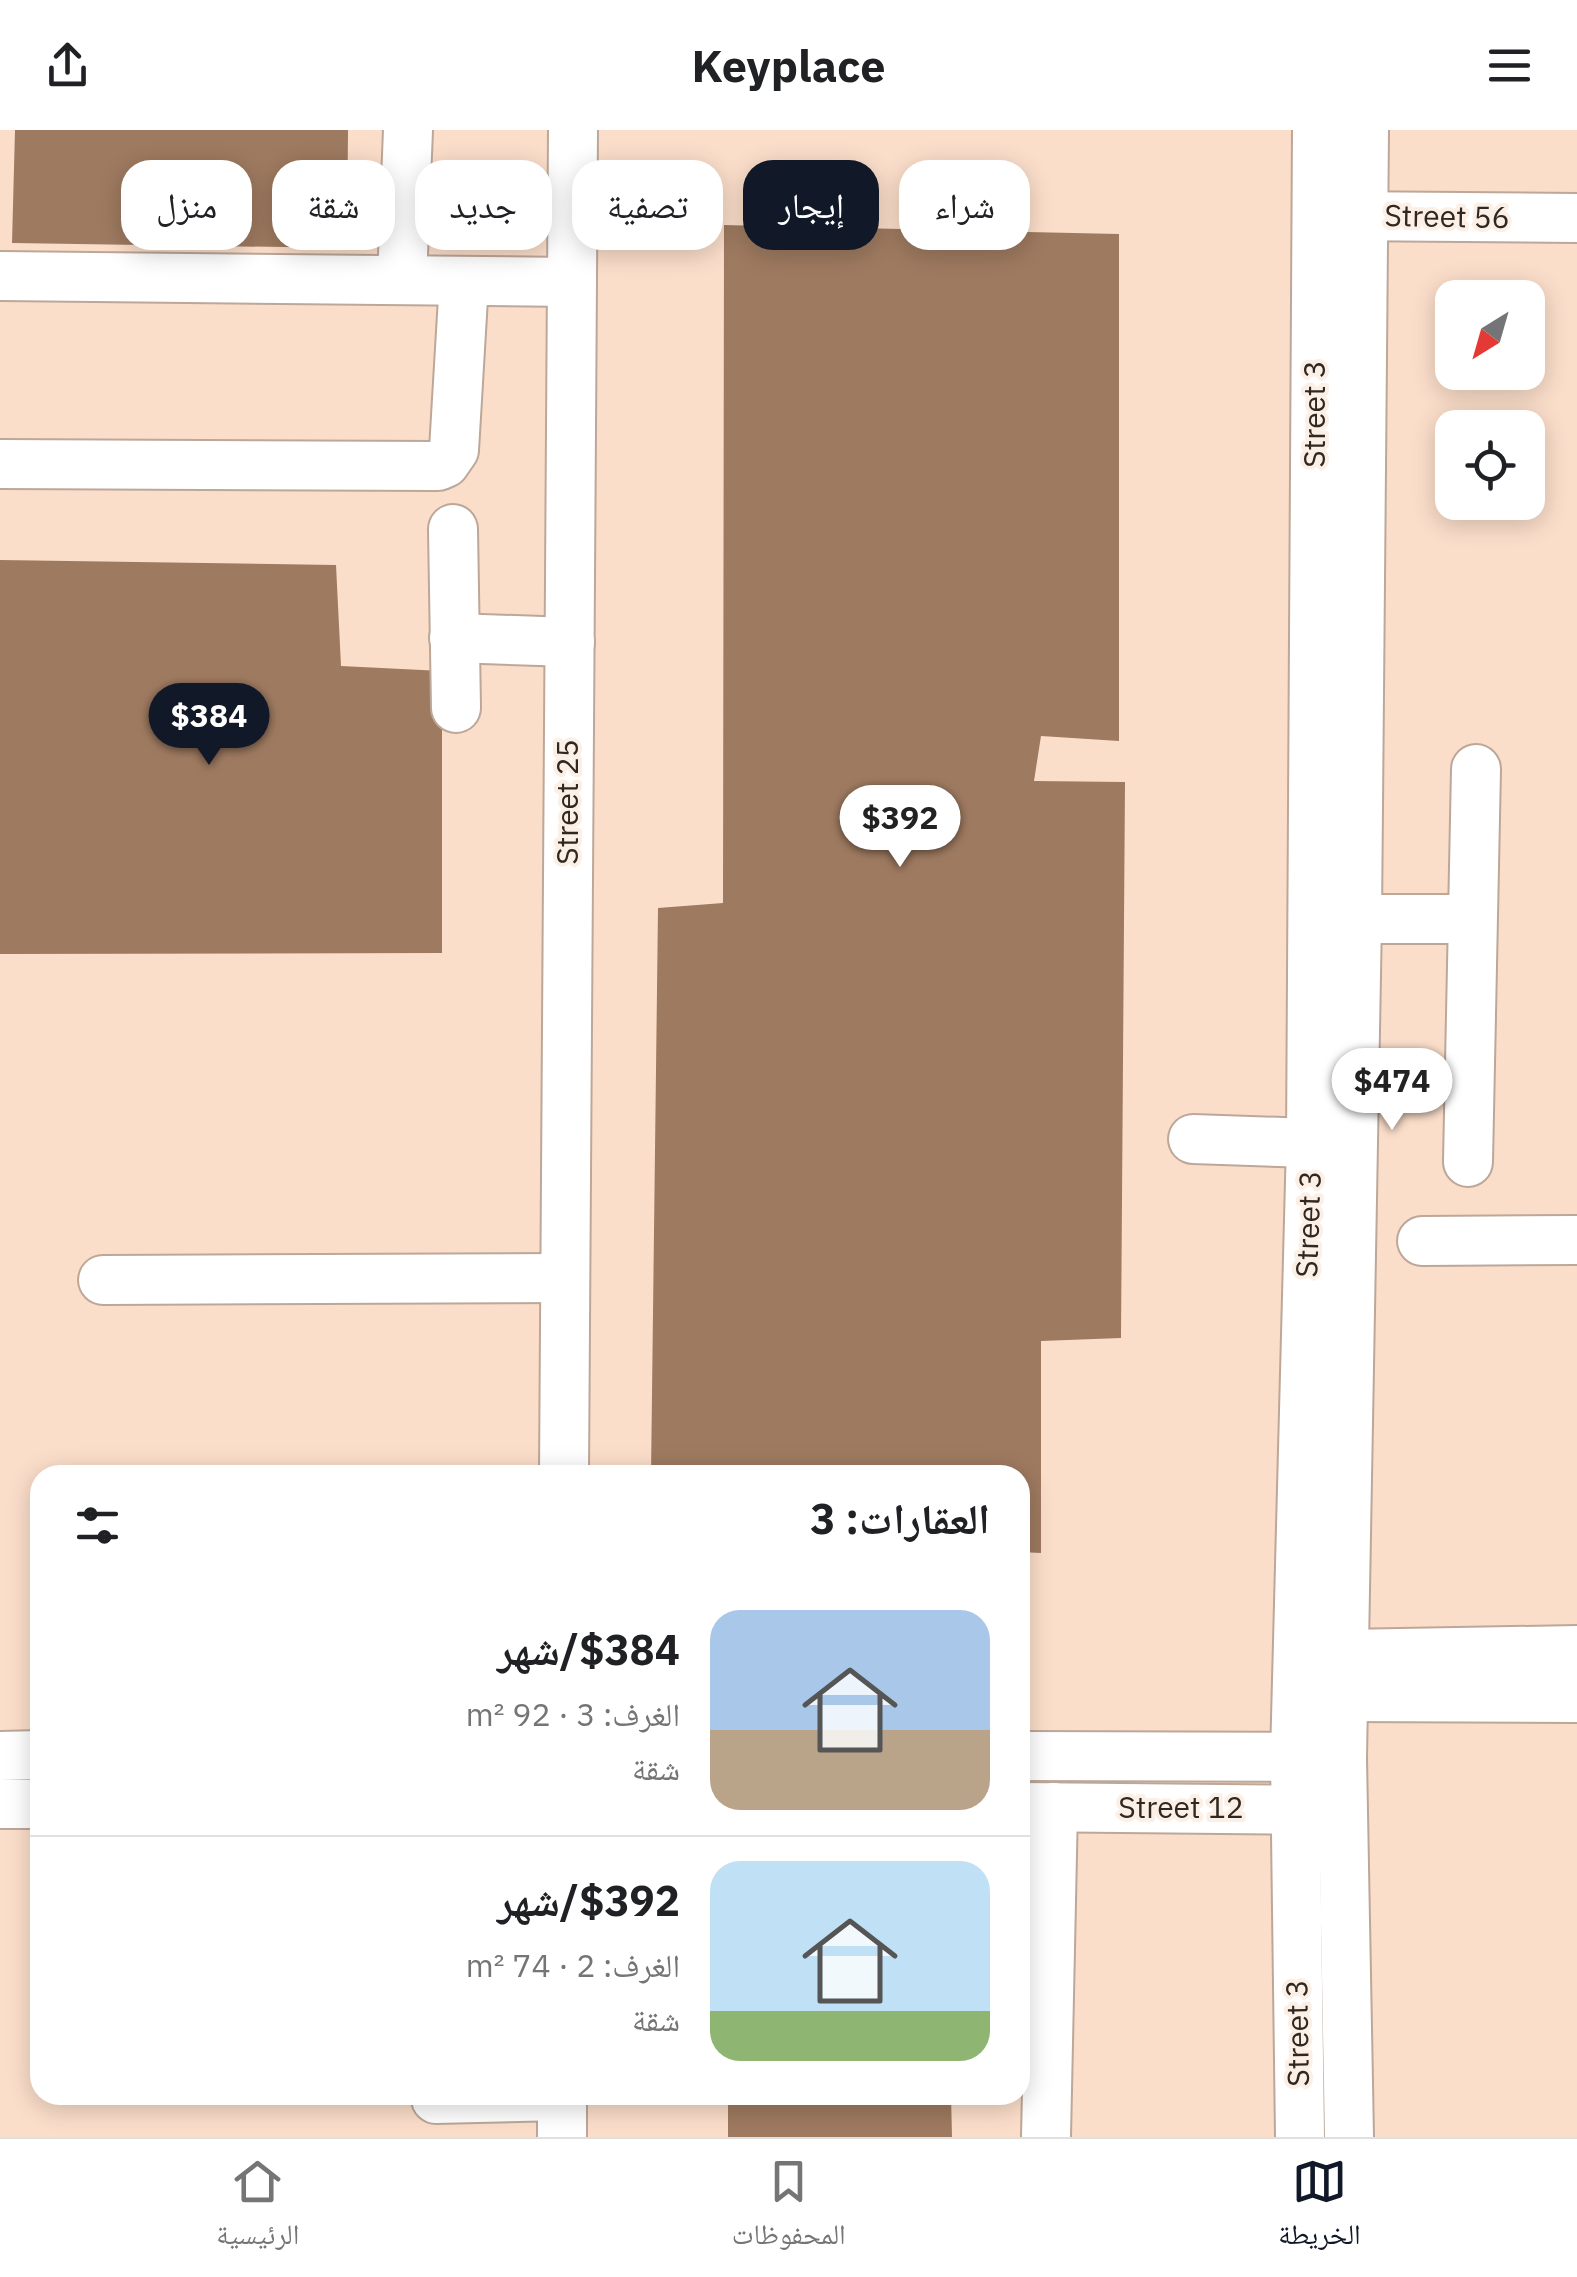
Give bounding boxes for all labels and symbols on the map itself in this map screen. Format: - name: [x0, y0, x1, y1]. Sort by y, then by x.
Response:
- street label: Street 56: [1384, 195, 1510, 236]
- north arrow: [1435, 280, 1545, 390]
- street label: Street 3: [1294, 360, 1333, 468]
- pin: $384: [150, 683, 268, 768]
- street label: Street 25: [547, 739, 586, 865]
- pin: $392: [841, 785, 959, 870]
- pin: $474: [1333, 1048, 1451, 1133]
- street label: Street 3: [1286, 1170, 1329, 1278]
- street label: Street 12: [1118, 1787, 1244, 1826]
- street label: Street 3: [1276, 1979, 1317, 2087]

